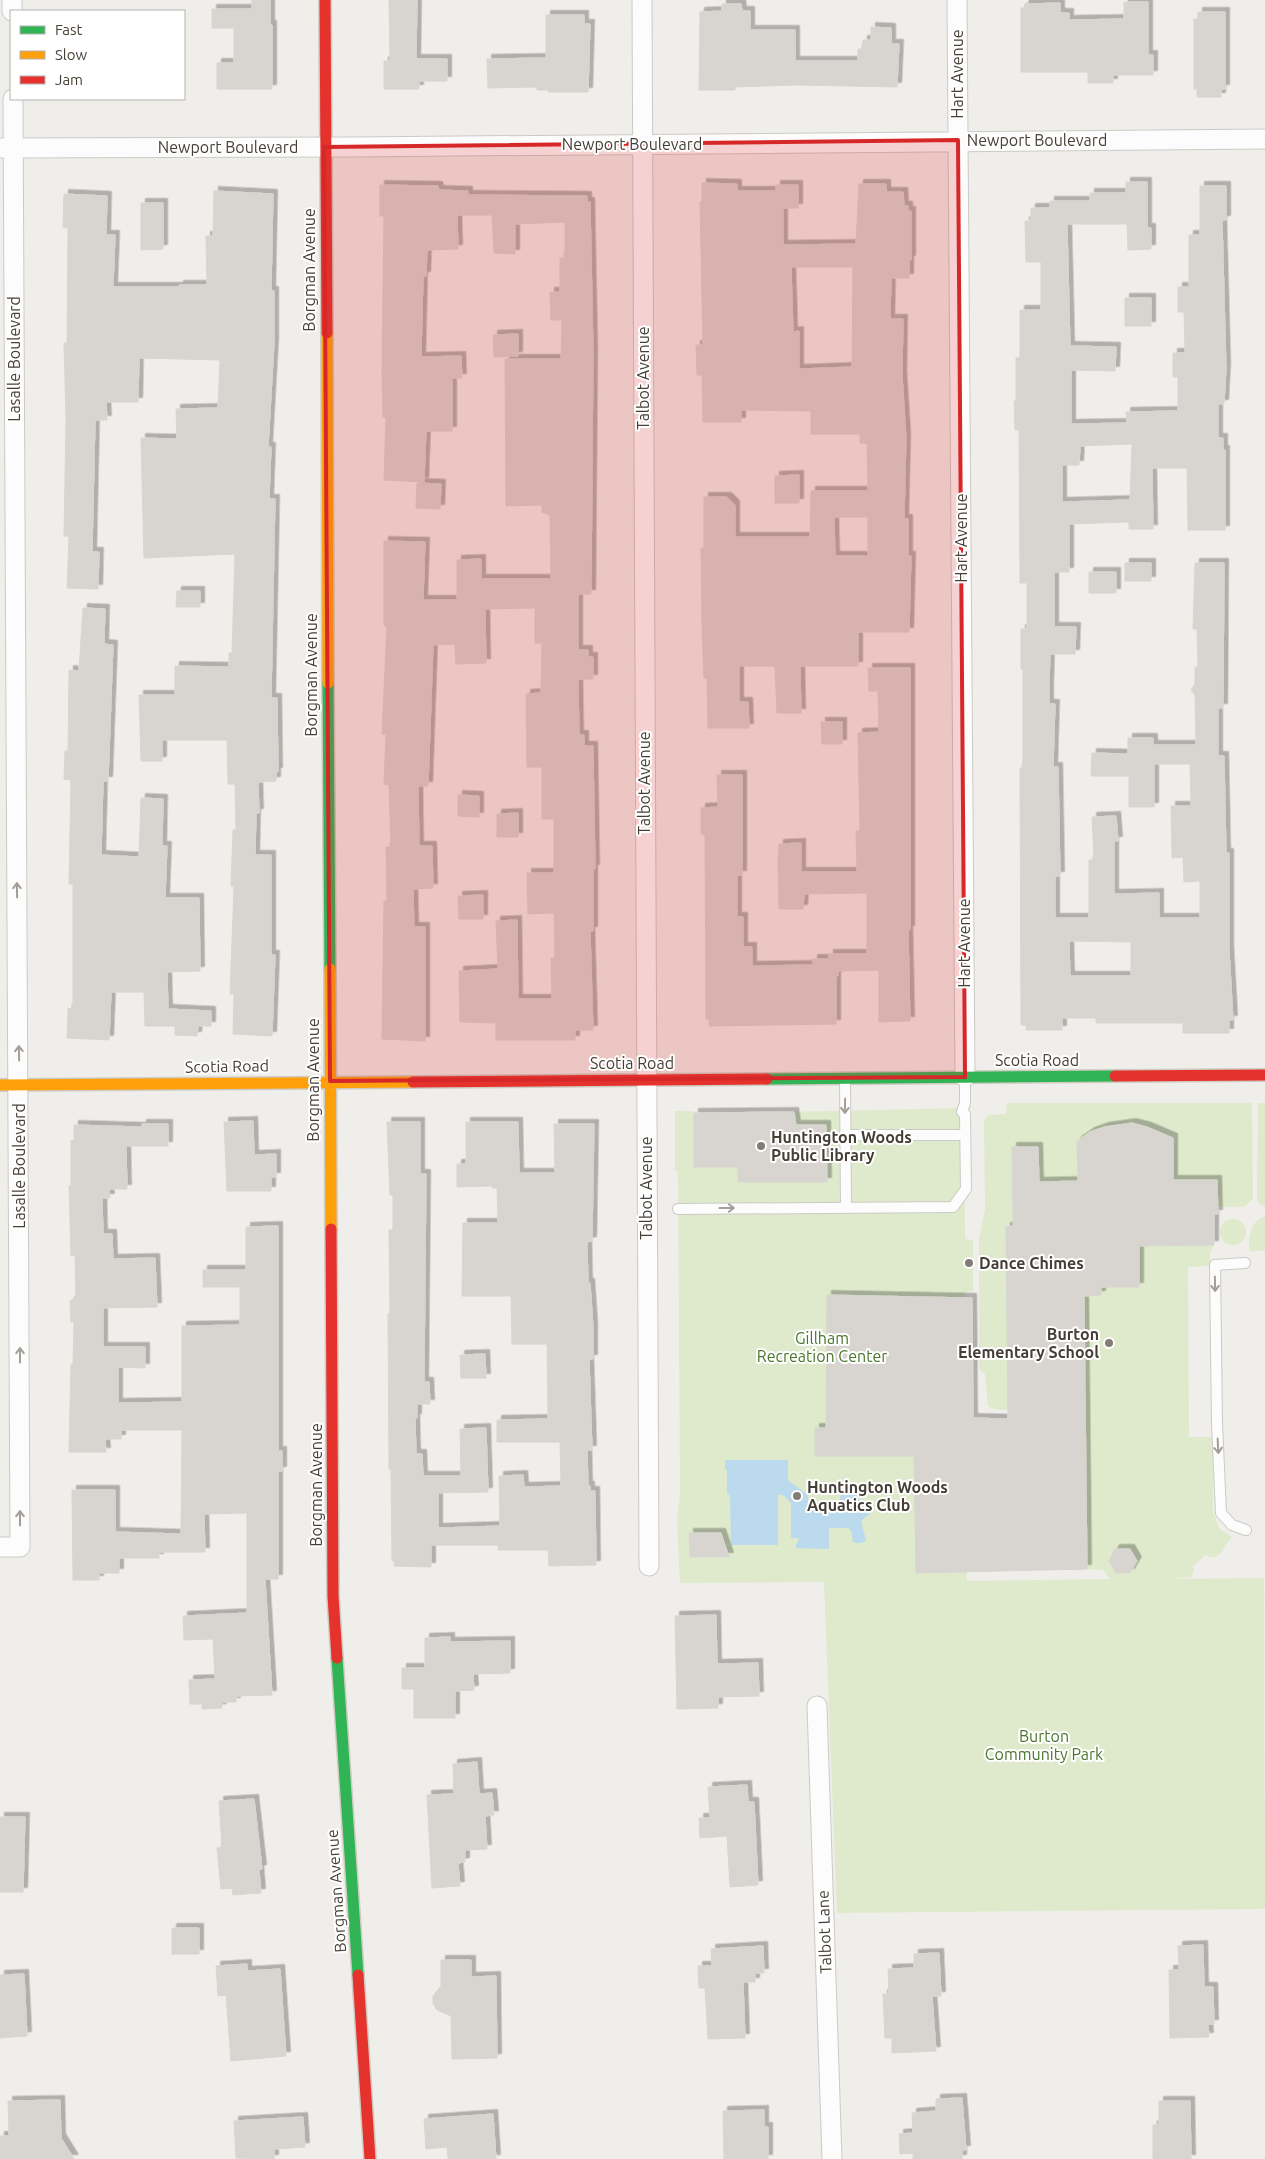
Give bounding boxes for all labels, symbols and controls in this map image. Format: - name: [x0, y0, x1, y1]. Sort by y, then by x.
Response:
- legend: [10, 10, 185, 100]
- text: Fast: [55, 21, 83, 38]
- street label: Hart Avenue: [948, 29, 966, 119]
- text: Slow: [55, 46, 88, 63]
- text: Jam: [55, 71, 83, 88]
- street label: Newport Boulevard: [967, 131, 1107, 149]
- street label: Newport Boulevard: [562, 135, 702, 153]
- street label: Newport Boulevard: [158, 138, 298, 156]
- street label: Borgman Avenue: [300, 208, 318, 332]
- street label: Lasalle Boulevard: [5, 296, 23, 422]
- street label: Talbot Avenue: [634, 326, 652, 430]
- street label: Hart Avenue: [952, 493, 970, 583]
- street label: Borgman Avenue: [302, 613, 320, 737]
- street label: Talbot Avenue: [635, 731, 653, 835]
- one-way arrow: [12, 883, 22, 899]
- street label: Hart Avenue: [955, 898, 973, 988]
- street label: Borgman Avenue: [304, 1018, 322, 1142]
- one-way arrow: [14, 1045, 24, 1062]
- street label: Scotia Road: [995, 1051, 1079, 1069]
- street label: Scotia Road: [590, 1054, 674, 1072]
- street label: Scotia Road: [185, 1056, 269, 1076]
- one-way arrow: [840, 1098, 850, 1114]
- street label: Lasalle Boulevard: [10, 1103, 28, 1229]
- place label: Huntington Woods Public Library: [771, 1128, 912, 1164]
- street label: Talbot Avenue: [637, 1136, 655, 1240]
- marker: Huntington Woods Public Library: [755, 1140, 767, 1152]
- one-way arrow: [718, 1203, 735, 1213]
- place label: Dance Chimes: [979, 1254, 1084, 1272]
- marker: Dance Chimes: [963, 1257, 975, 1269]
- one-way arrow: [1210, 1275, 1220, 1291]
- place label: Burton Elementary School: [958, 1325, 1099, 1361]
- park label: Gillham Recreation Center: [757, 1329, 887, 1365]
- marker: Burton Elementary School: [1103, 1337, 1115, 1349]
- one-way arrow: [15, 1348, 25, 1364]
- street label: Borgman Avenue: [307, 1423, 325, 1547]
- one-way arrow: [1213, 1438, 1223, 1454]
- place label: Huntington Woods Aquatics Club: [807, 1478, 948, 1514]
- marker: Huntington Woods Aquatics Club: [791, 1490, 803, 1502]
- one-way arrow: [15, 1510, 25, 1526]
- park label: Burton Community Park: [985, 1727, 1103, 1763]
- street label: Borgman Avenue: [323, 1829, 349, 1953]
- street label: Talbot Lane: [814, 1890, 834, 1974]

